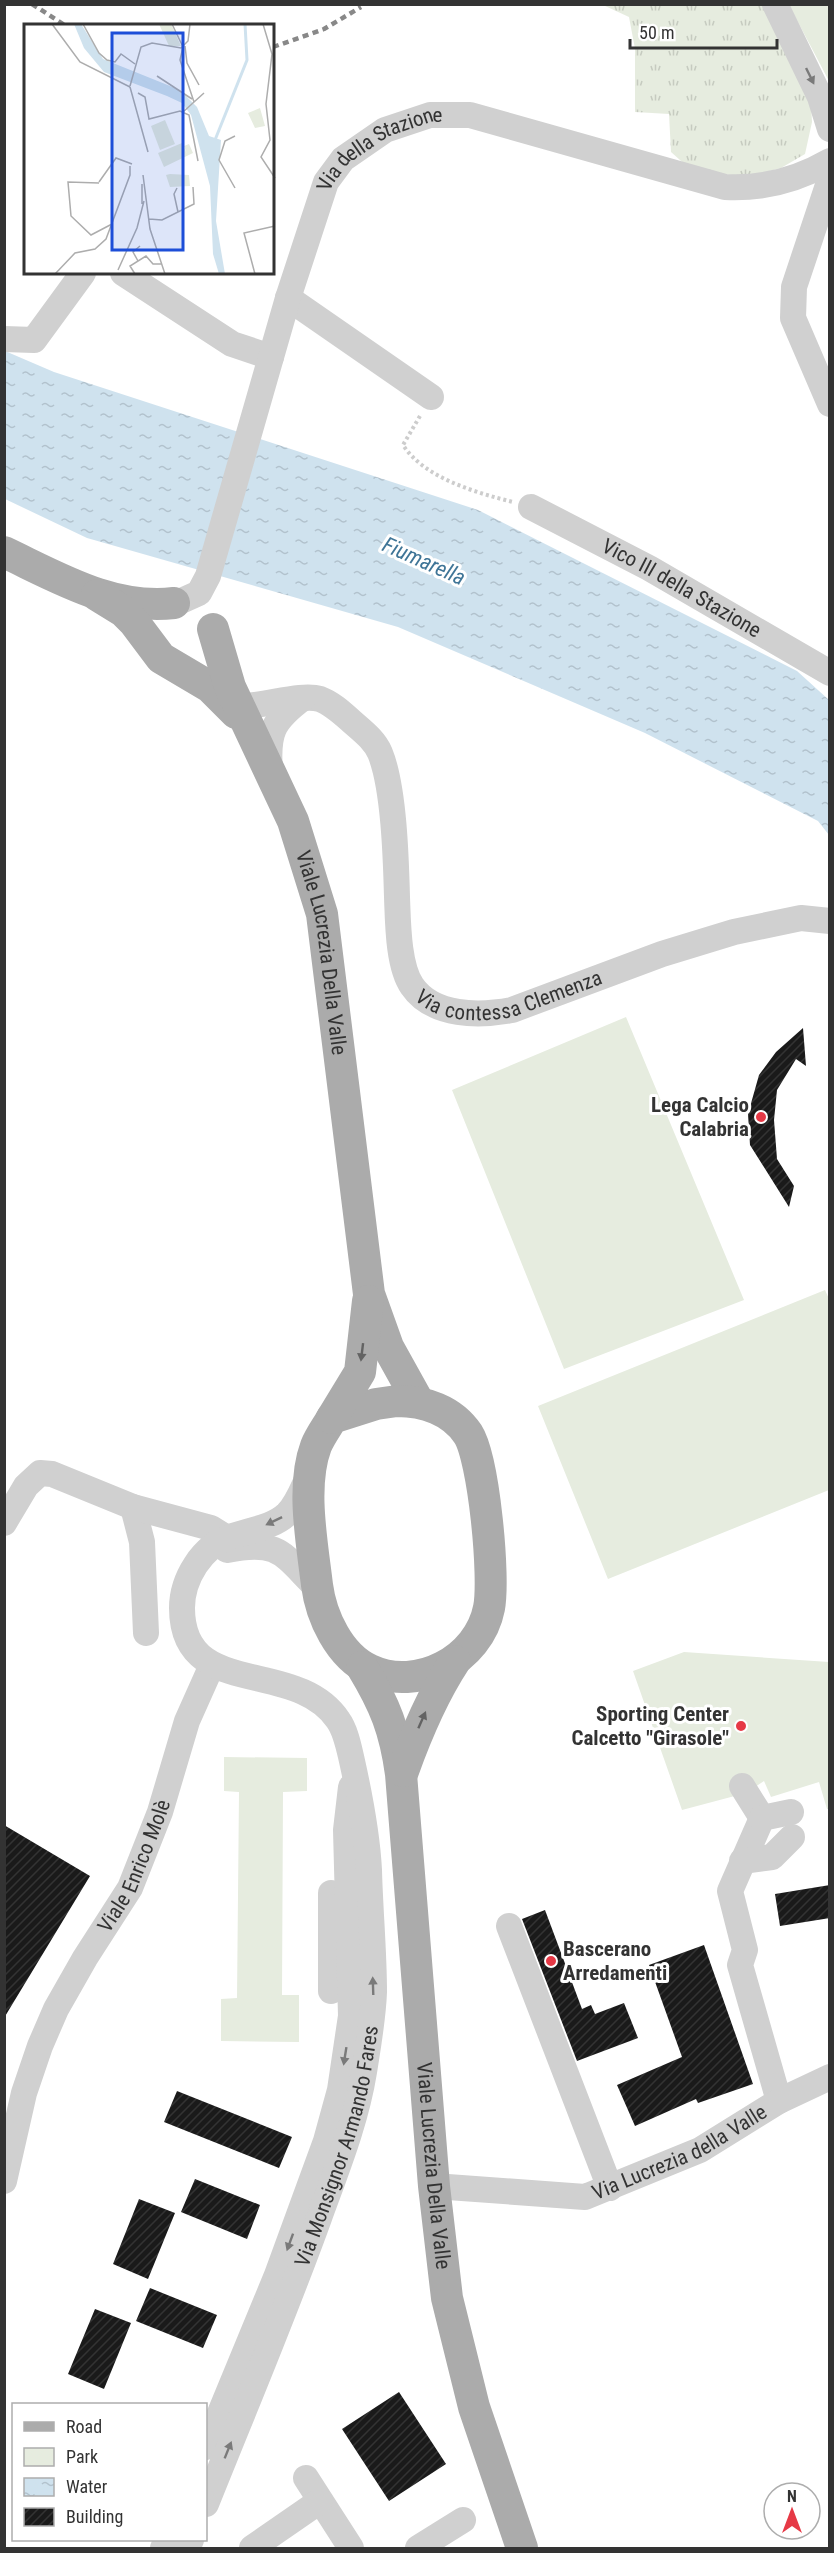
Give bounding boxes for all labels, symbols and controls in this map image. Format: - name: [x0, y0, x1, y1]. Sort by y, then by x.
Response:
- scale bar: [630, 12, 777, 50]
- text: 50 m: [639, 22, 674, 43]
- inset map: [24, 24, 274, 274]
- one-way arrow: [805, 68, 814, 85]
- street label: Via della Stazione: [312, 103, 443, 194]
- water label: Fiumarella: [379, 532, 469, 590]
- street label: Vico III della Stazione: [598, 534, 766, 642]
- street label: Viale Lucrezia Della Valle: [291, 848, 351, 1057]
- street label: Via contessa Clemenza: [411, 966, 605, 1025]
- place label: Lega Calcio Calabria: [651, 1093, 749, 1141]
- marker: Lega Calcio Calabria: [754, 1110, 768, 1124]
- one-way arrow: [357, 1343, 367, 1362]
- one-way arrow: [265, 1516, 283, 1526]
- place label: Sporting Center Calcetto "Girasole": [572, 1702, 729, 1750]
- one-way arrow: [417, 1710, 427, 1728]
- marker: Sporting Center Calcetto "Girasole": [734, 1719, 748, 1733]
- street label: Viale Enrico Molè: [93, 1797, 175, 1937]
- place label: Bascerano Arredamenti: [563, 1937, 667, 1985]
- marker: Bascerano Arredamenti: [544, 1954, 558, 1968]
- one-way arrow: [368, 1976, 378, 1995]
- street label: Via Monsignor Armando Fares: [290, 2024, 383, 2270]
- one-way arrow: [341, 2046, 350, 2065]
- street label: Viale Lucrezia Della Valle: [412, 2061, 456, 2271]
- street label: Via Lucrezia della Valle: [589, 2100, 771, 2205]
- one-way arrow: [284, 2233, 294, 2251]
- legend: [12, 2403, 207, 2541]
- text: Road: [66, 2416, 102, 2437]
- one-way arrow: [224, 2441, 233, 2459]
- text: Park: [66, 2446, 98, 2467]
- text: Water: [66, 2476, 108, 2497]
- north arrow: [762, 2481, 822, 2541]
- text: N: [787, 2487, 797, 2506]
- text: Building: [66, 2506, 123, 2527]

